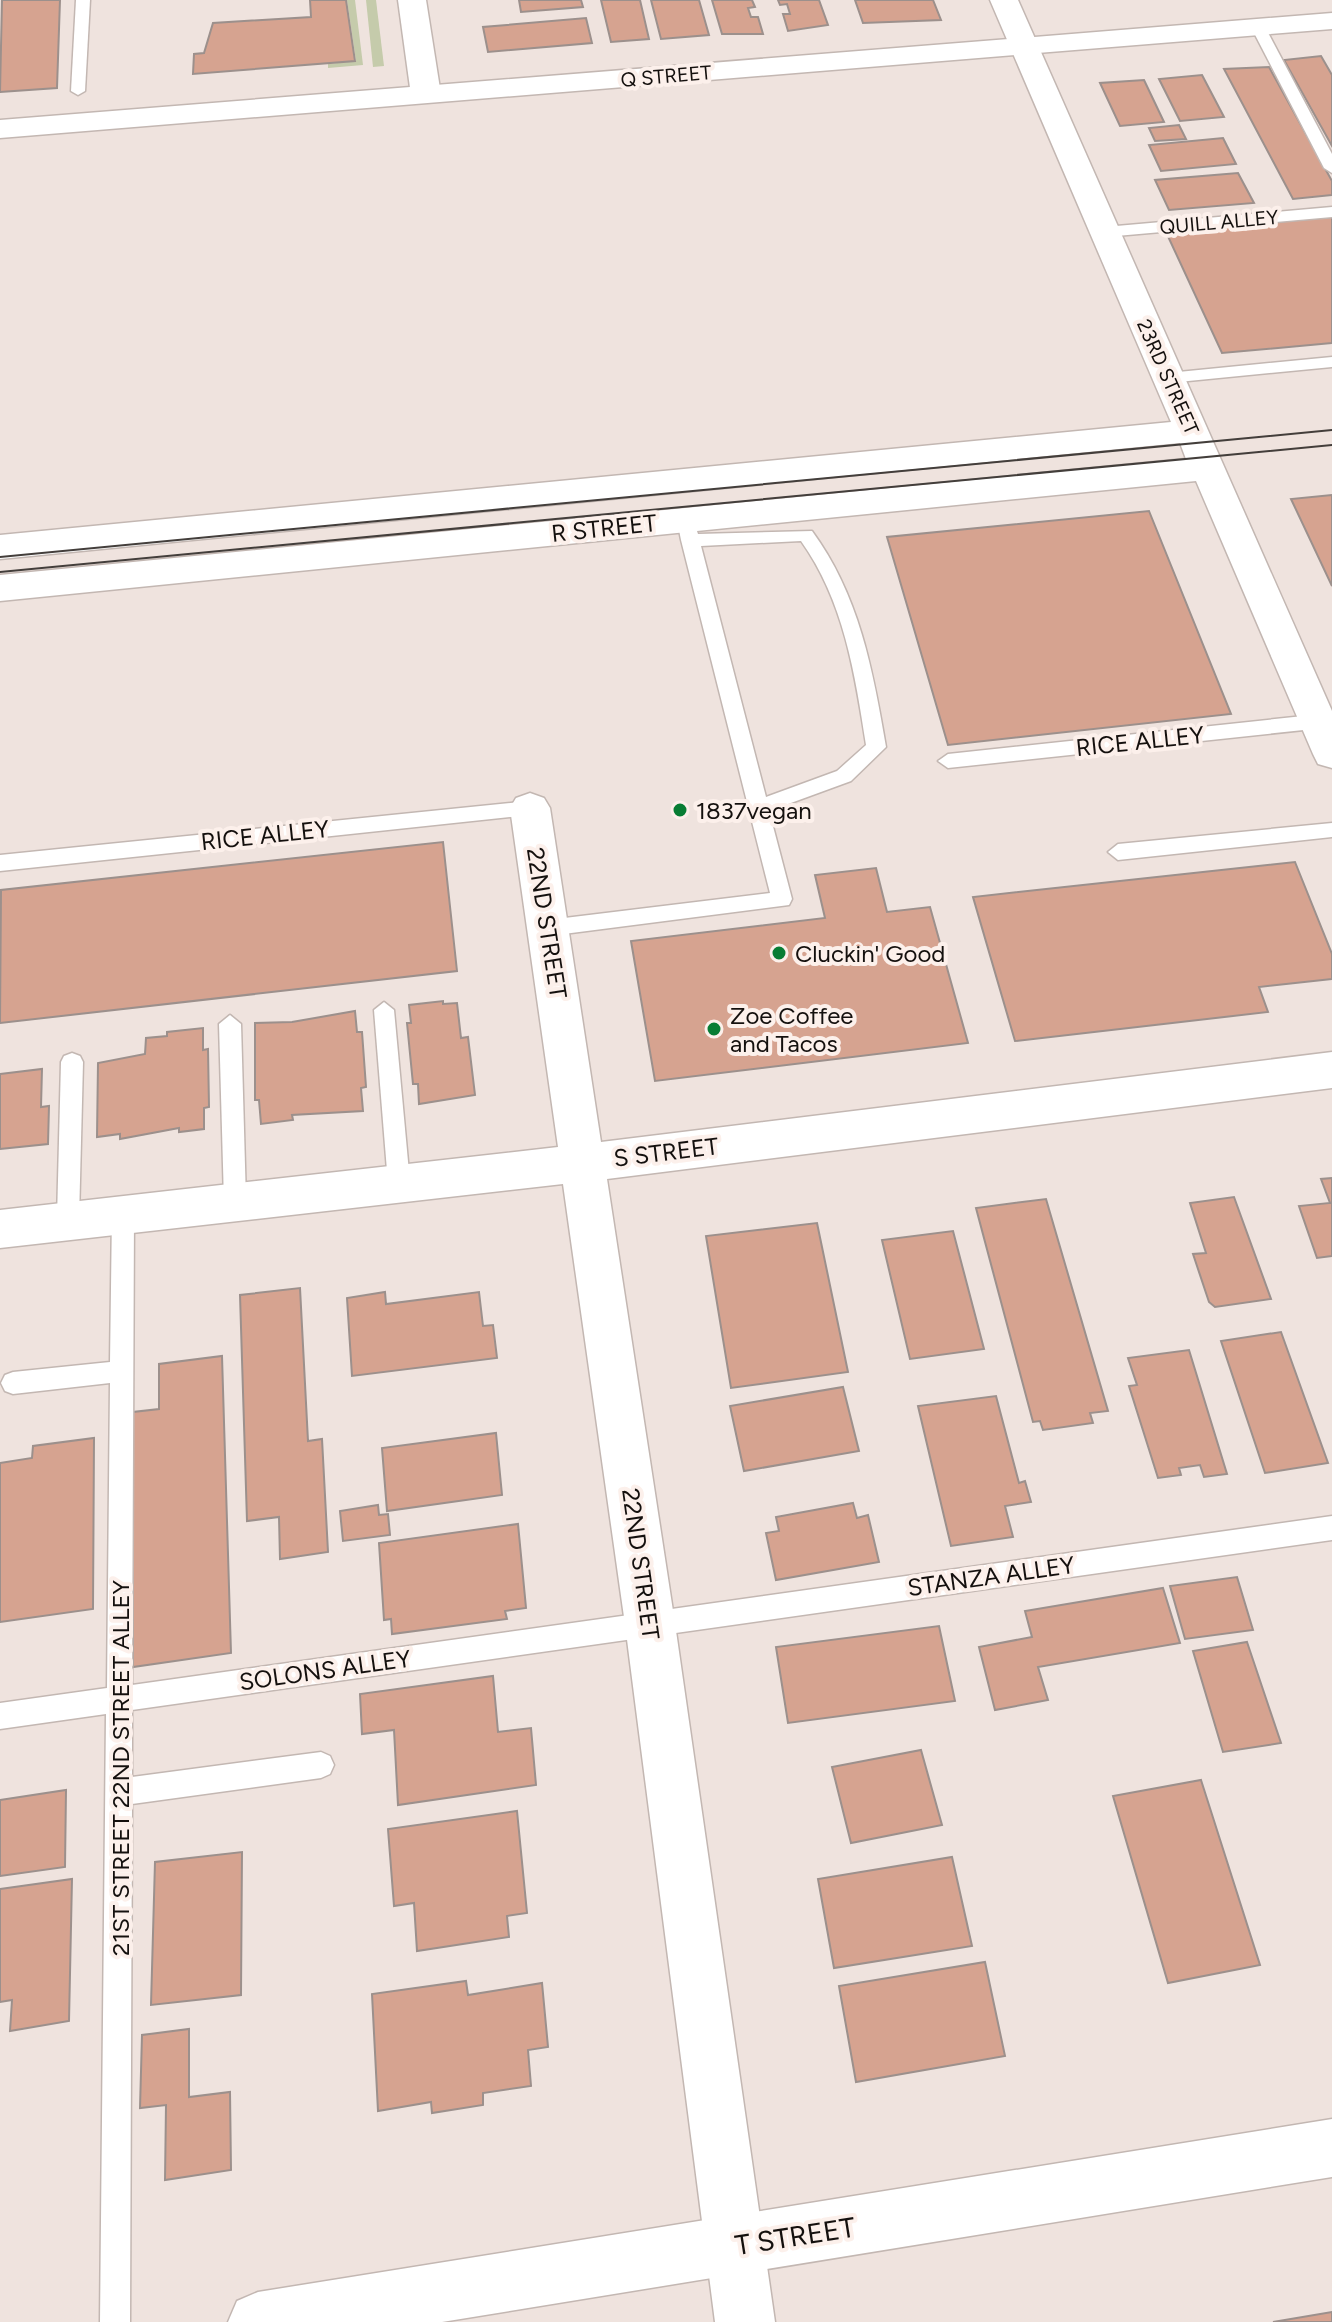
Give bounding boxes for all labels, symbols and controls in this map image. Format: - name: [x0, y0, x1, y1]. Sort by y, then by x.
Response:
- street label: Q STREET: [620, 60, 712, 92]
- street label: QUILL ALLEY: [1159, 205, 1279, 239]
- street label: 23RD STREET: [1132, 316, 1204, 438]
- street label: R STREET: [550, 508, 658, 548]
- street label: RICE ALLEY: [1074, 720, 1206, 762]
- place label: 1837vegan: [696, 796, 812, 825]
- marker: 1837vegan: [671, 801, 689, 819]
- street label: RICE ALLEY: [199, 814, 331, 856]
- street label: 22ND STREET: [521, 845, 573, 1001]
- place label: Cluckin' Good: [795, 939, 945, 968]
- marker: Cluckin' Good: [770, 944, 788, 962]
- place label: Zoe Coffee and Tacos: [730, 1001, 853, 1058]
- marker: Zoe Coffee and Tacos: [705, 1020, 723, 1038]
- street label: S STREET: [612, 1131, 720, 1173]
- street label: 22ND STREET: [616, 1486, 666, 1642]
- street label: STANZA ALLEY: [905, 1550, 1077, 1602]
- street label: 21ST STREET 22ND STREET ALLEY: [106, 1579, 135, 1956]
- street label: SOLONS ALLEY: [237, 1644, 413, 1696]
- street label: T STREET: [733, 2210, 858, 2262]

